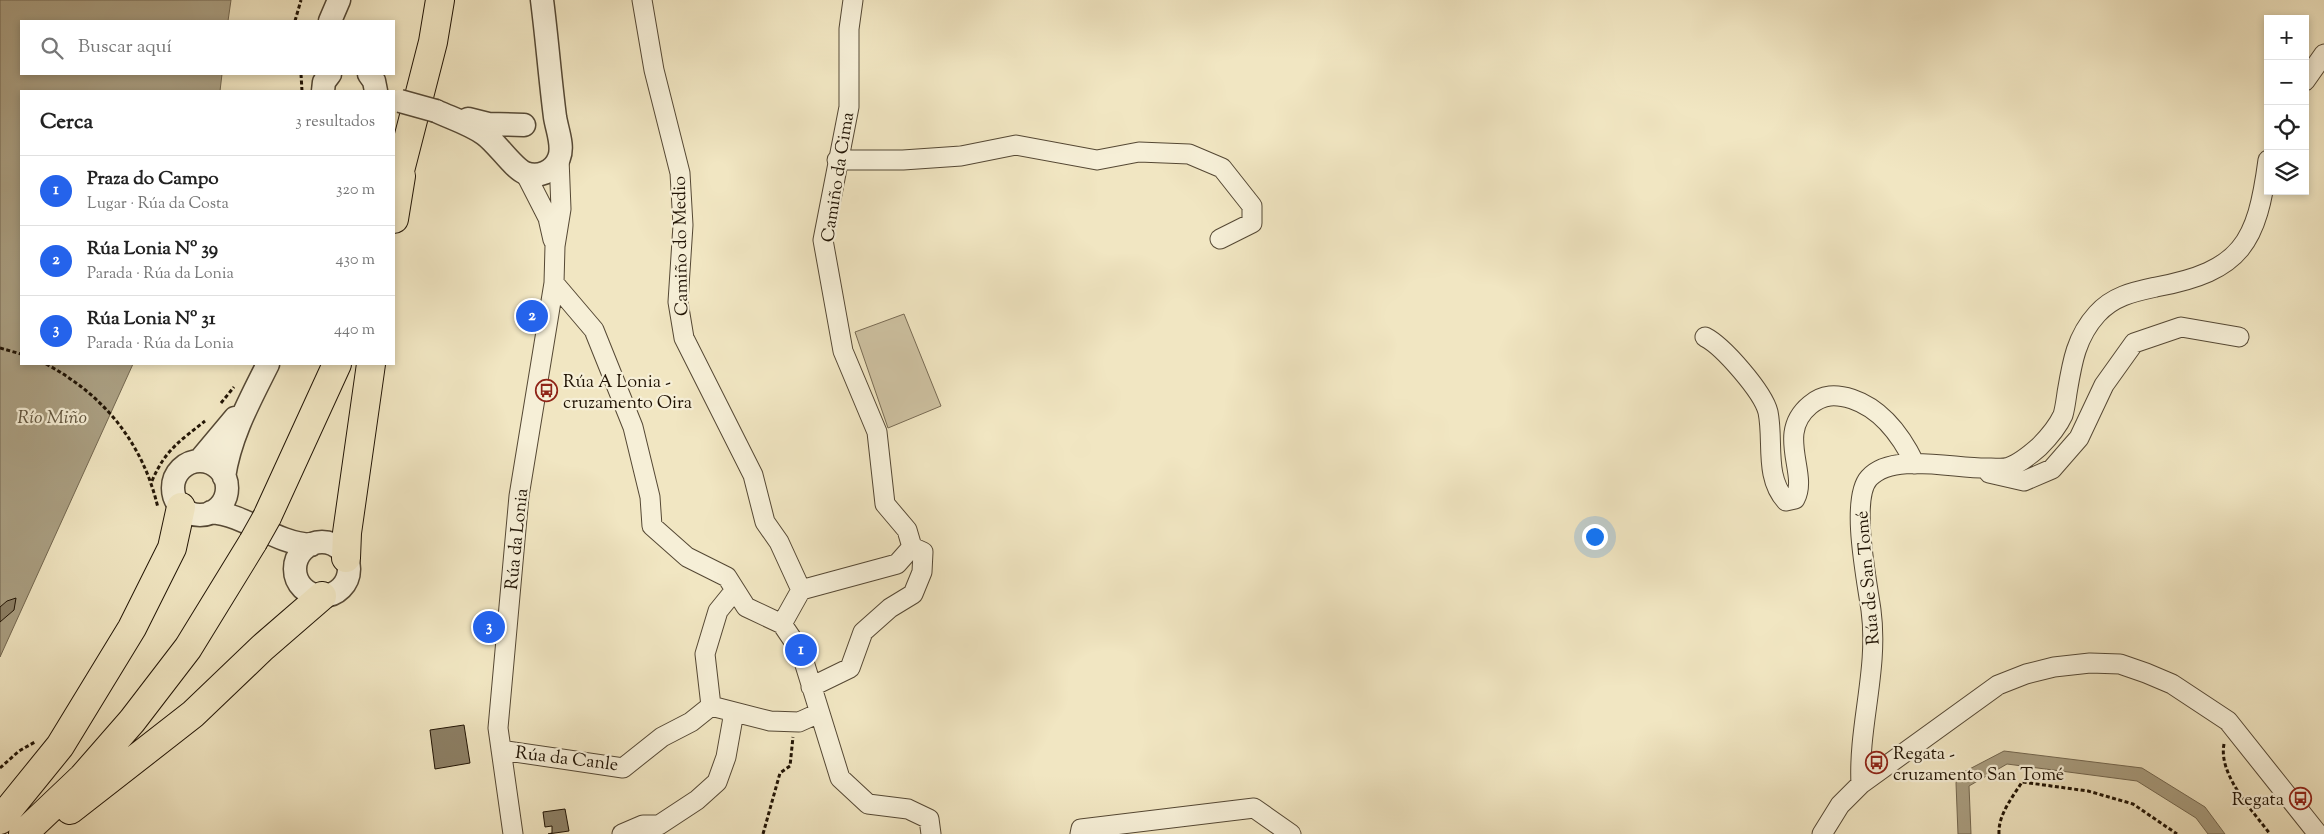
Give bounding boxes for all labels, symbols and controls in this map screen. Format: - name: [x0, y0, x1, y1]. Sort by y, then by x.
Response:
- map controls: [2264, 15, 2309, 195]
- button: +: [2264, 15, 2309, 60]
- search box: [20, 20, 395, 75]
- icon: search: [38, 34, 66, 62]
- text: Buscar aquí: [78, 34, 172, 61]
- button: −: [2264, 60, 2309, 105]
- button: locate: [2264, 105, 2309, 150]
- text: Cerca: [40, 108, 93, 138]
- street label: Camiño da Cima: [816, 110, 862, 244]
- text: 3 resultados: [295, 111, 375, 134]
- button: layers: [2264, 150, 2309, 195]
- text: Praza do Campo: [87, 166, 219, 193]
- street label: Camiño do Medio: [668, 176, 696, 316]
- text: 1: [53, 179, 59, 202]
- text: 320 m: [336, 179, 375, 202]
- text: Lugar · Rúa da Costa: [87, 193, 229, 216]
- text: Rúa Lonia Nº 39: [87, 236, 218, 263]
- text: 2: [52, 249, 60, 272]
- text: 430 m: [336, 249, 375, 272]
- text: Parada · Rúa da Lonia: [87, 263, 234, 286]
- pin: 2: [516, 297, 548, 335]
- text: Rúa Lonia Nº 31: [87, 306, 215, 333]
- text: 3: [53, 319, 59, 342]
- text: 440 m: [334, 319, 375, 342]
- text: Parada · Rúa da Lonia: [87, 333, 234, 356]
- place label: Rúa A Lonia - cruzamento Oira: [563, 370, 692, 417]
- bus stop icon: Rúa A Lonia - cruzamento Oira: [535, 379, 559, 403]
- water label: Río Miño: [17, 405, 87, 432]
- street label: Rúa da Lonia: [500, 487, 536, 591]
- street label: Rúa de San Tomé: [1850, 510, 1888, 646]
- your location: [1582, 524, 1608, 550]
- pin: 3: [473, 608, 505, 646]
- pin: 1: [785, 631, 817, 669]
- street label: Rúa da Canle: [514, 741, 620, 779]
- place label: Regata - cruzamento San Tomé: [1893, 742, 2064, 789]
- bus stop icon: Regata - cruzamento San Tomé: [1865, 751, 1889, 775]
- bus stop icon: Regata: [2288, 787, 2312, 811]
- place label: Regata: [2232, 788, 2284, 814]

